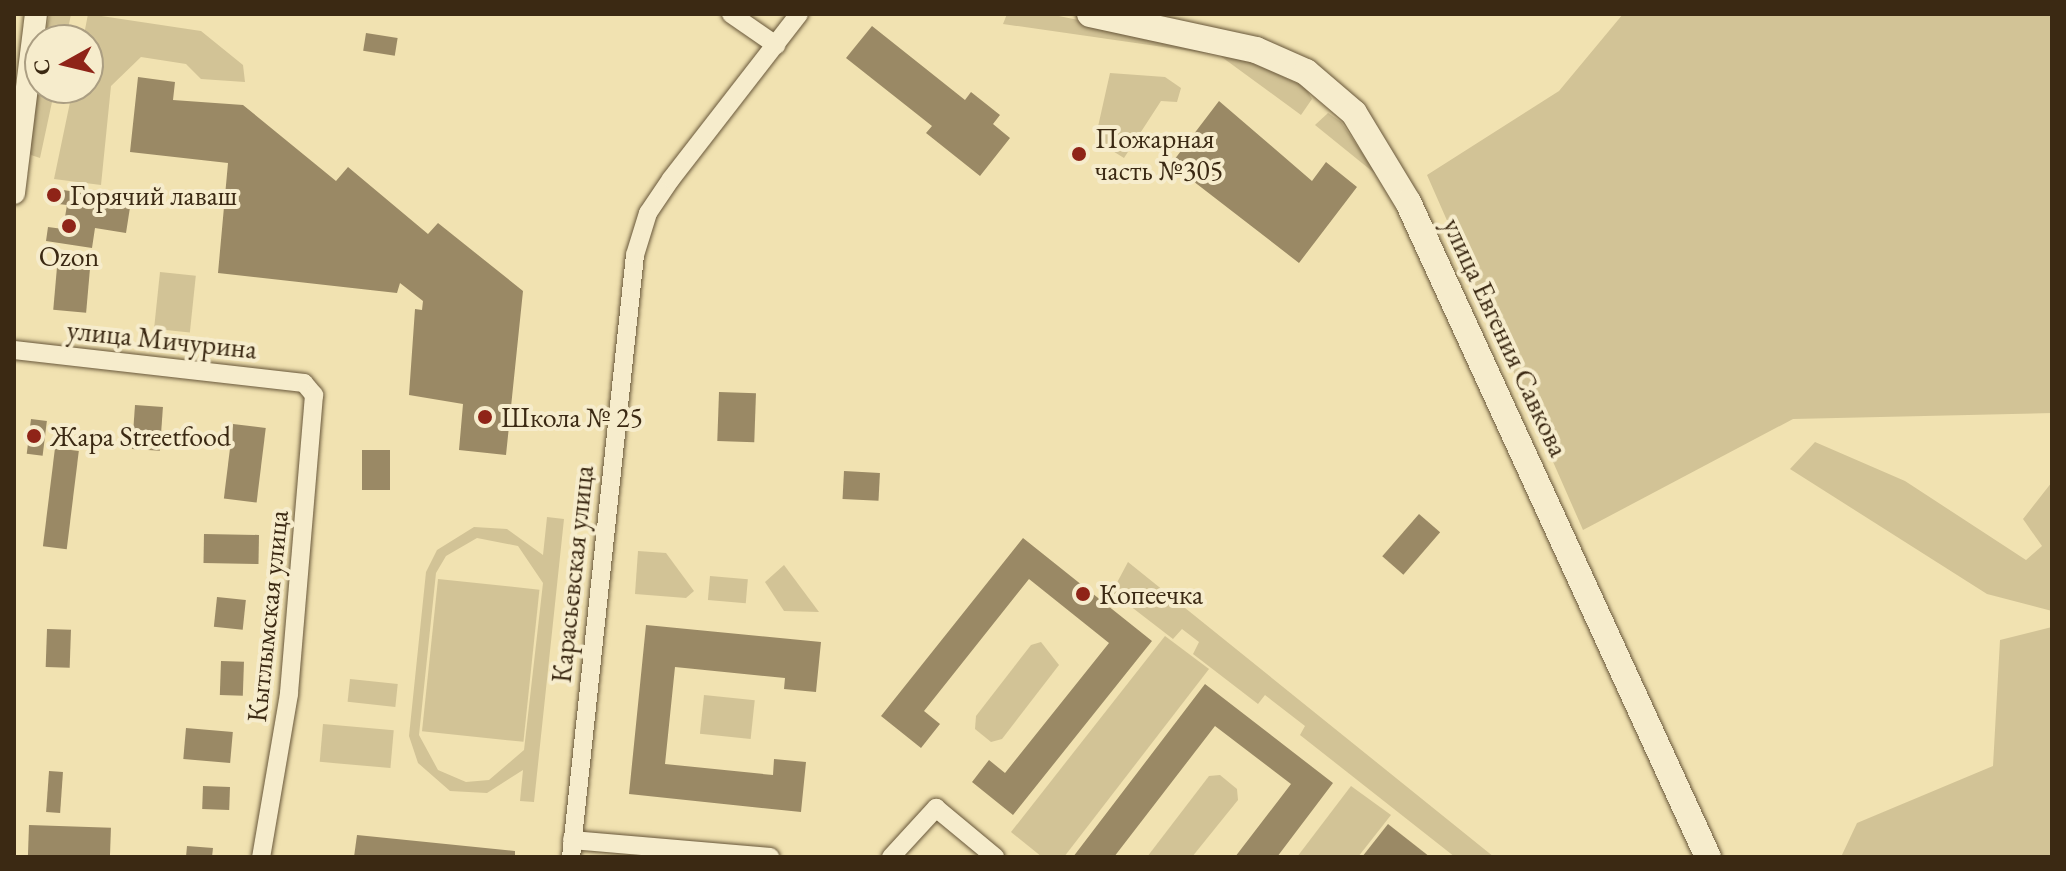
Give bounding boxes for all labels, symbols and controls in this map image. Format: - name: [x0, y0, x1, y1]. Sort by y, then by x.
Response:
- north arrow: [24, 24, 104, 104]
- text: С: [26, 57, 57, 77]
- place label: Пожарная часть №305: [1095, 121, 1223, 187]
- marker: Пожарная часть №305: [1070, 145, 1088, 163]
- place label: Горячий лаваш: [70, 178, 237, 212]
- marker: Горячий лаваш: [45, 186, 63, 204]
- street label: улица Евгения Савкова: [1436, 212, 1576, 462]
- marker: Ozon: [60, 217, 78, 235]
- place label: Ozon: [39, 239, 99, 273]
- street label: улица Мичурина: [65, 312, 259, 366]
- place label: Школа № 25: [501, 400, 643, 434]
- marker: Школа № 25: [476, 408, 494, 426]
- place label: Жара Streetfood: [50, 419, 231, 453]
- marker: Жара Streetfood: [25, 427, 43, 445]
- street label: Карасьевская улица: [544, 464, 600, 684]
- street label: Кытлымская улица: [239, 508, 295, 724]
- place label: Копеечка: [1099, 577, 1203, 611]
- marker: Копеечка: [1074, 585, 1092, 603]

